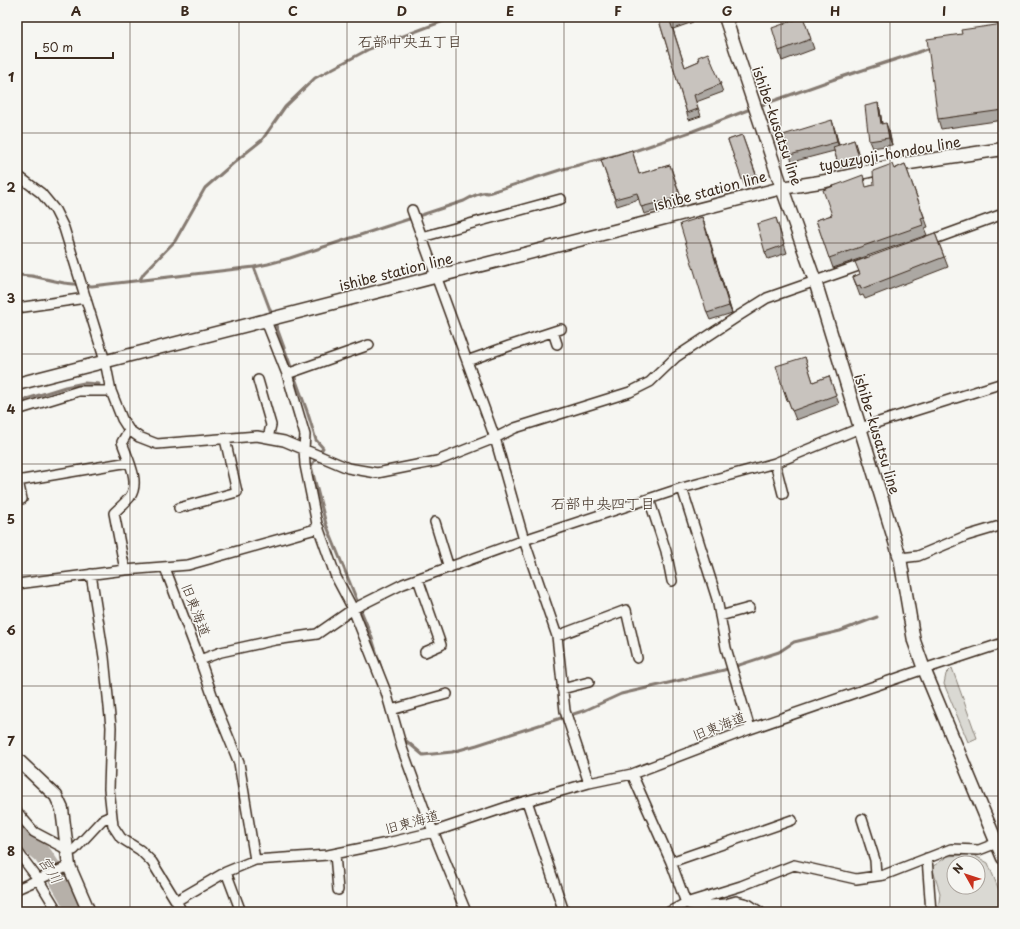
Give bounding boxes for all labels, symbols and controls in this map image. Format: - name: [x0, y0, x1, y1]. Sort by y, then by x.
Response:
- text: A: [71, 1, 81, 20]
- text: B: [181, 1, 190, 20]
- text: C: [288, 1, 298, 20]
- text: D: [397, 1, 407, 20]
- text: E: [506, 1, 514, 20]
- text: F: [614, 1, 622, 20]
- text: G: [722, 1, 732, 20]
- text: H: [830, 1, 840, 20]
- text: I: [942, 1, 946, 20]
- district label: 石部中央五丁目: [357, 29, 463, 52]
- scale bar: [36, 34, 113, 60]
- text: 50 m: [42, 38, 73, 56]
- street label: ishibe-kusatsu line: [747, 63, 808, 188]
- text: 1: [8, 67, 14, 86]
- street label: tyouzyoji-hondou line: [818, 131, 962, 176]
- street label: ishibe station line: [651, 165, 769, 216]
- text: 2: [6, 177, 16, 196]
- street label: ishibe station line: [337, 247, 455, 296]
- text: 3: [7, 288, 16, 307]
- street label: ishibe-kusatsu line: [849, 371, 906, 497]
- text: 4: [7, 399, 16, 418]
- district label: 石部中央四丁目: [550, 491, 656, 514]
- text: 5: [7, 509, 15, 528]
- street label: 旧東海道: [177, 580, 216, 640]
- text: 6: [6, 620, 16, 639]
- street label: 旧東海道: [689, 706, 749, 745]
- text: 7: [7, 731, 15, 750]
- street label: 旧東海道: [382, 804, 442, 839]
- text: 8: [7, 841, 15, 860]
- water label: 宮川: [33, 850, 69, 888]
- north arrow: [946, 855, 986, 895]
- text: N: [948, 859, 967, 877]

